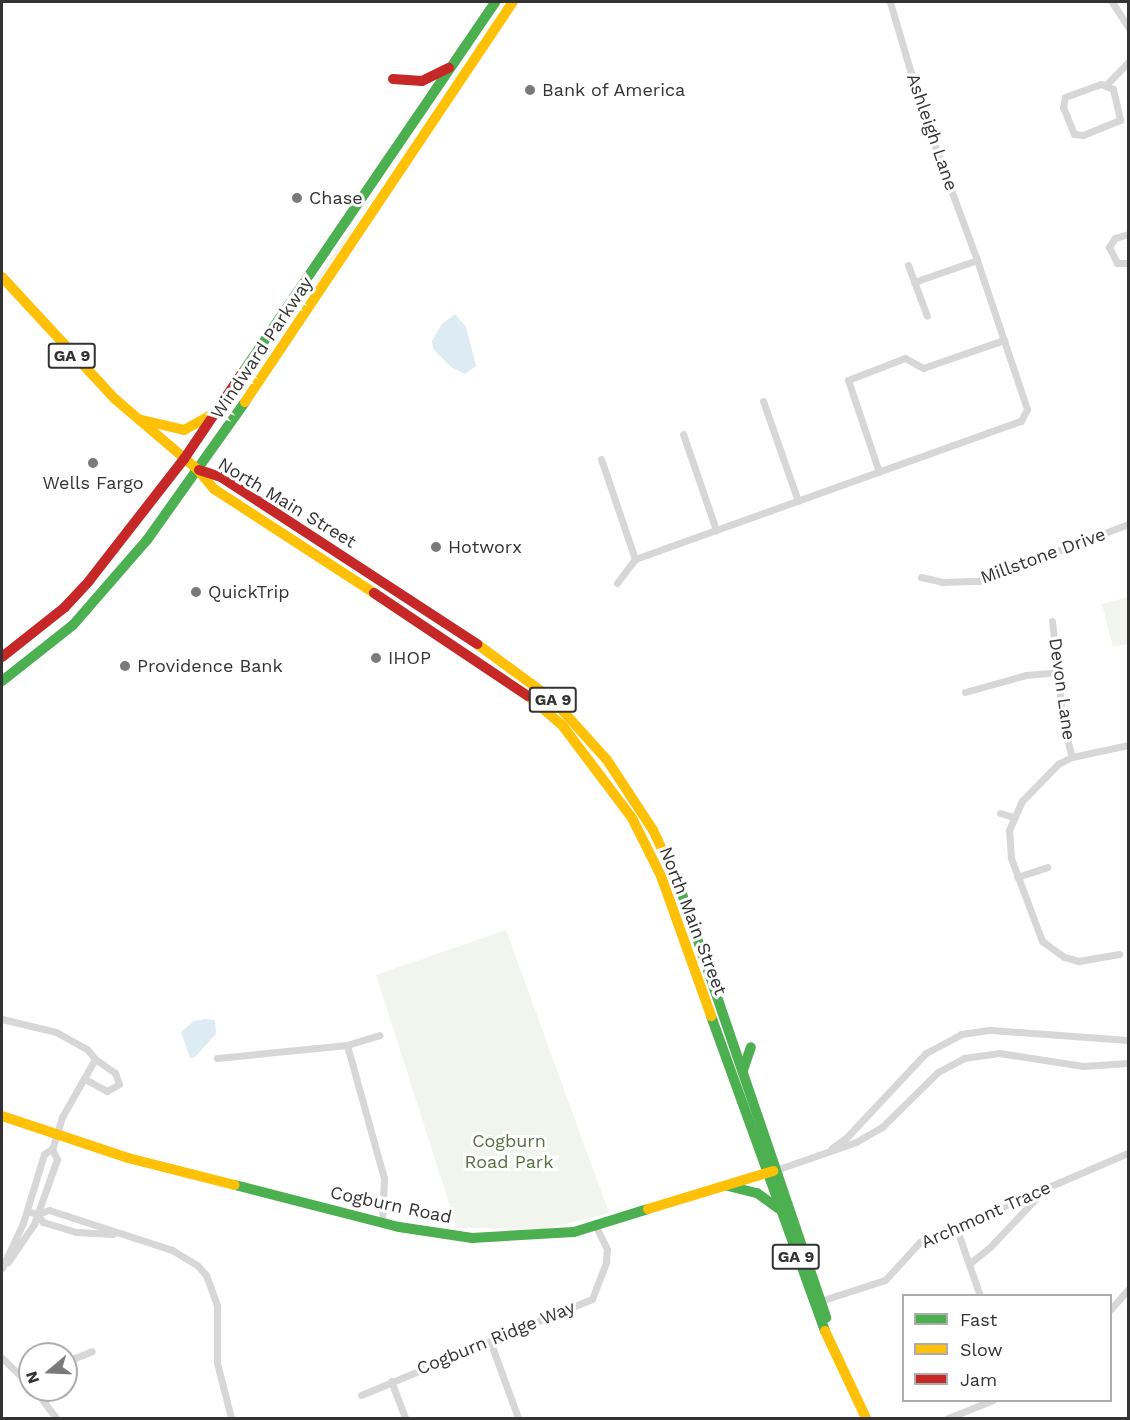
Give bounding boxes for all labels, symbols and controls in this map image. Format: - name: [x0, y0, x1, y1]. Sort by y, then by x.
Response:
- street label: Ashleigh Lane: [902, 71, 962, 193]
- place label: Bank of America: [542, 79, 687, 101]
- marker: Bank of America: [523, 83, 537, 97]
- place label: Chase: [309, 187, 363, 209]
- marker: Chase: [290, 191, 304, 205]
- street label: Windward Parkway: [206, 273, 318, 423]
- road number: GA 9: [46, 343, 98, 369]
- street label: North Main Street: [214, 453, 360, 553]
- marker: Wells Fargo: [86, 456, 100, 470]
- place label: Wells Fargo: [42, 472, 144, 494]
- street label: Millstone Drive: [978, 523, 1108, 589]
- place label: Hotworx: [448, 536, 522, 558]
- marker: Hotworx: [429, 540, 443, 554]
- place label: QuickTrip: [208, 581, 290, 603]
- marker: QuickTrip: [189, 585, 203, 599]
- street label: Devon Lane: [1044, 636, 1080, 742]
- place label: IHOP: [388, 647, 431, 669]
- marker: IHOP: [369, 651, 383, 665]
- place label: Providence Bank: [137, 655, 283, 677]
- marker: Providence Bank: [118, 659, 132, 673]
- road number: GA 9: [528, 687, 578, 713]
- street label: North Main Street: [655, 844, 731, 998]
- park label: Cogburn Road Park: [465, 1131, 553, 1174]
- street label: Archmont Trace: [918, 1177, 1054, 1253]
- street label: Cogburn Road: [328, 1182, 454, 1228]
- road number: GA 9: [770, 1244, 822, 1270]
- legend: [902, 1294, 1112, 1402]
- street label: Cogburn Ridge Way: [413, 1296, 579, 1380]
- text: Fast: [960, 1309, 997, 1330]
- text: Slow: [960, 1339, 1003, 1360]
- north arrow: [18, 1342, 78, 1402]
- text: N: [21, 1369, 43, 1386]
- text: Jam: [960, 1369, 997, 1390]

